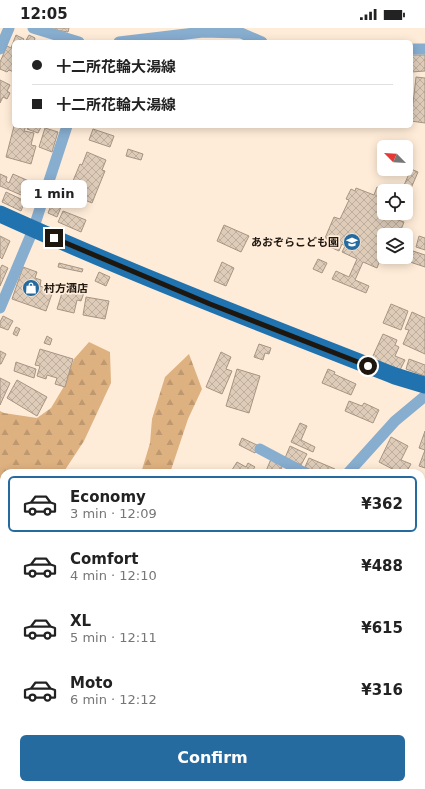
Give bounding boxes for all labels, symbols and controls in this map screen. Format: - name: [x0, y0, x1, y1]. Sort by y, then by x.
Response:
- text: 12:05: [20, 5, 68, 23]
- text: 十二所花輪大湯線: [56, 58, 176, 76]
- text: 十二所花輪大湯線: [56, 96, 176, 114]
- north arrow: [377, 140, 413, 176]
- map controls: [377, 140, 413, 264]
- callout: 1 min: [21, 180, 87, 208]
- button: locate: [377, 184, 413, 220]
- text: 1 min: [34, 186, 74, 201]
- button: layers: [377, 228, 413, 264]
- route end: [45, 229, 63, 247]
- school or university icon: あおぞらこども園: [342, 232, 362, 252]
- place label: あおぞらこども園: [251, 236, 339, 249]
- shop icon: 村方酒店: [21, 278, 41, 298]
- place label: 村方酒店: [44, 282, 88, 295]
- route start: [359, 357, 377, 375]
- icon: car: [22, 486, 58, 522]
- text: Economy: [70, 488, 146, 506]
- text: ¥362: [361, 495, 403, 513]
- text: 3 min · 12:09: [70, 506, 157, 521]
- icon: car: [22, 548, 58, 584]
- text: Comfort: [70, 550, 138, 568]
- text: ¥488: [361, 557, 403, 575]
- text: 4 min · 12:10: [70, 568, 157, 583]
- icon: car: [22, 610, 58, 646]
- text: XL: [70, 612, 91, 630]
- text: ¥615: [361, 619, 403, 637]
- text: 5 min · 12:11: [70, 630, 157, 645]
- icon: car: [22, 672, 58, 708]
- text: Moto: [70, 674, 113, 692]
- text: ¥316: [361, 681, 403, 699]
- text: 6 min · 12:12: [70, 692, 157, 707]
- button: Confirm: [20, 735, 405, 781]

